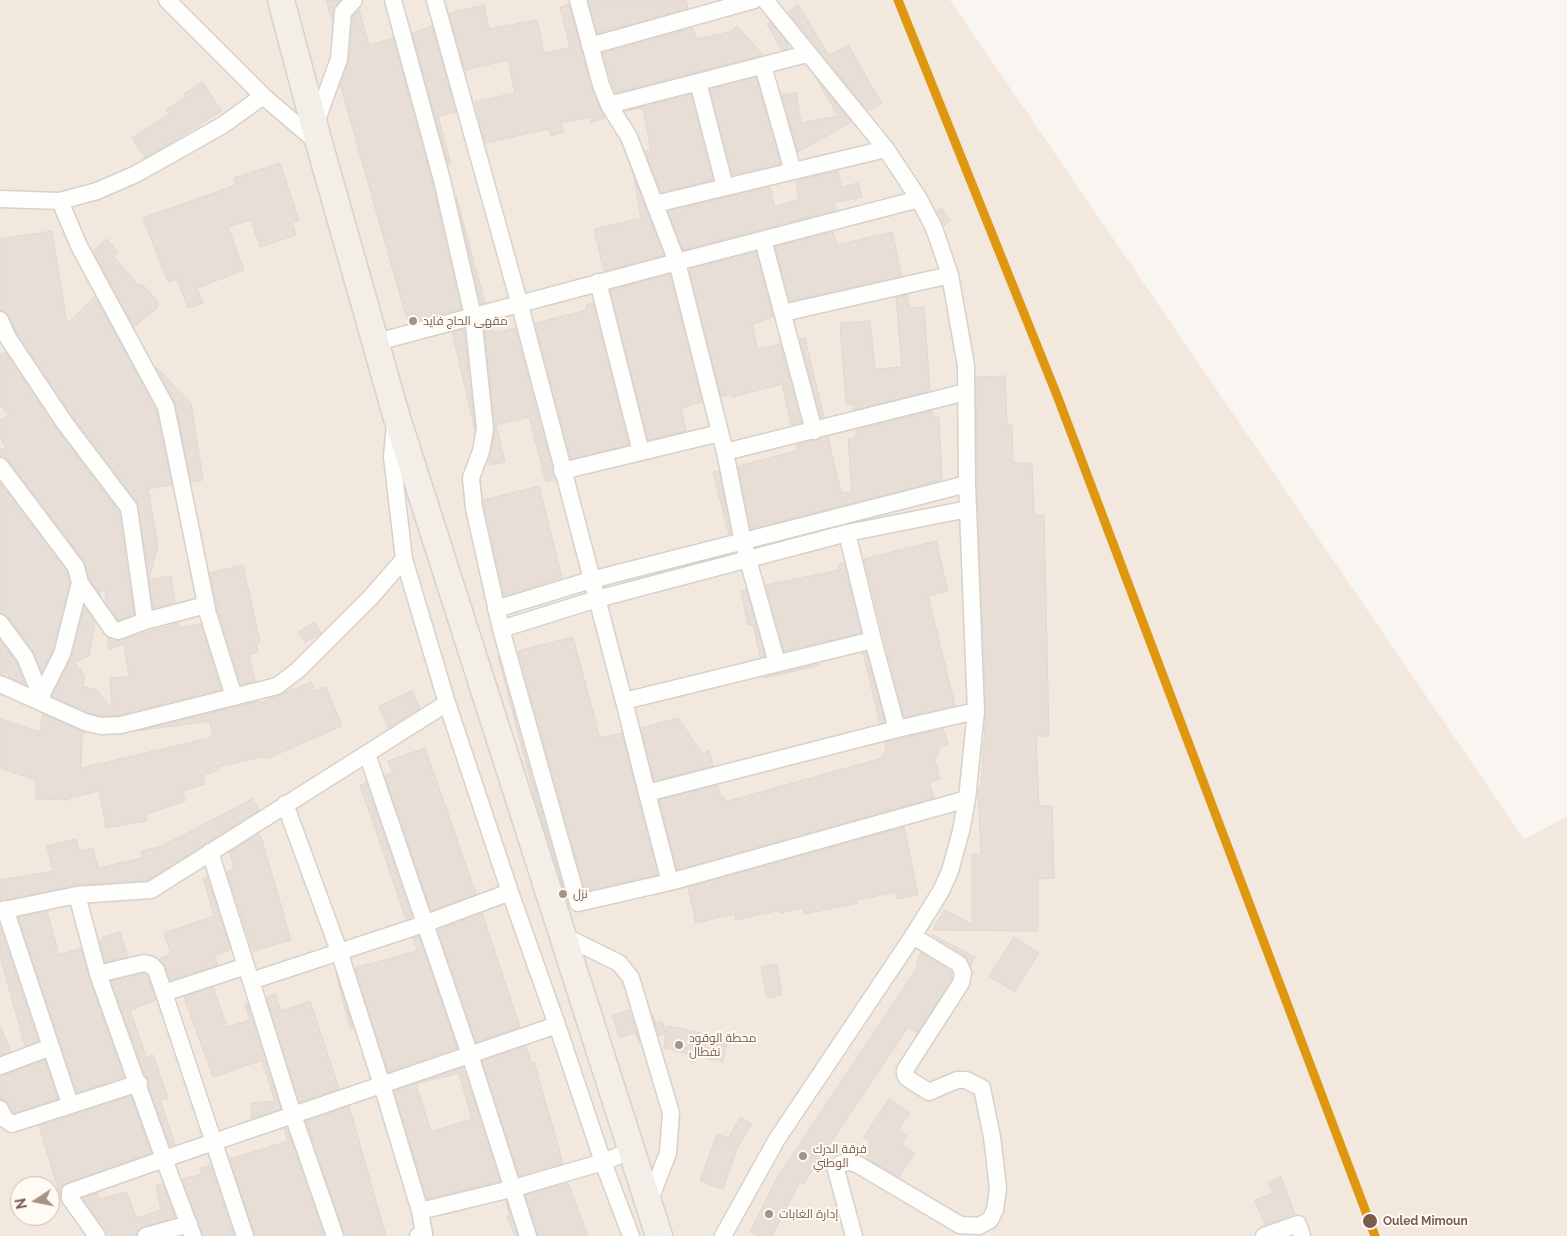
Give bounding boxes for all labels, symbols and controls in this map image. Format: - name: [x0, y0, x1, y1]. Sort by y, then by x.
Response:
- place label: مقهى الحاج فايد: [423, 314, 508, 328]
- marker: مقهى الحاج فايد: [407, 315, 419, 327]
- place label: نزل: [573, 887, 588, 901]
- marker: نزل: [557, 888, 569, 900]
- place label: محطة الوقود نفطال: [689, 1031, 756, 1059]
- marker: محطة الوقود نفطال: [673, 1039, 685, 1051]
- place label: فرقة الدرك الوطني: [813, 1142, 867, 1170]
- marker: فرقة الدرك الوطني: [797, 1150, 809, 1162]
- north arrow: [10, 1176, 60, 1226]
- text: N: [12, 1197, 30, 1210]
- place label: إدارة الغابات: [779, 1207, 838, 1221]
- marker: إدارة الغابات: [763, 1208, 775, 1220]
- marker: Ouled Mimoun: [1361, 1212, 1379, 1230]
- place label: Ouled Mimoun: [1383, 1214, 1468, 1228]

